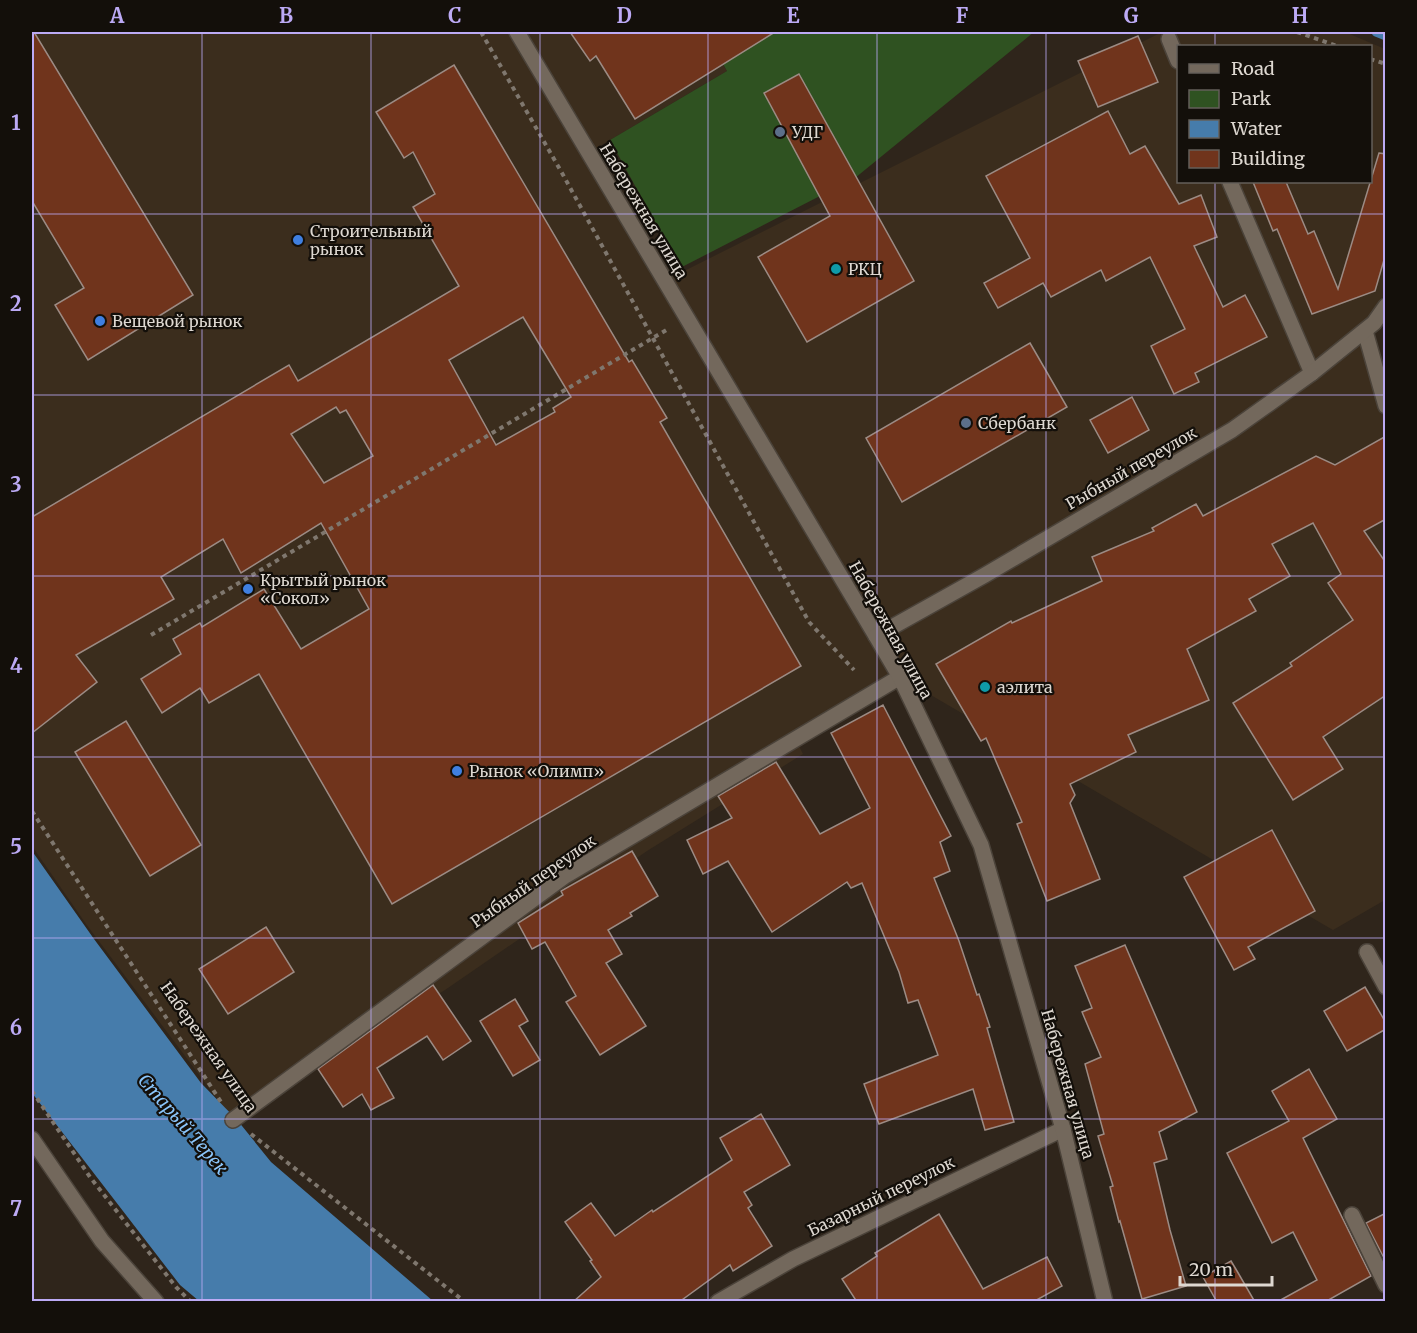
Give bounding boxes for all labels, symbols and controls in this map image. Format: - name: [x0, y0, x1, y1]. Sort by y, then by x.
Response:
- text: A: [109, 3, 125, 28]
- text: B: [279, 3, 293, 28]
- text: C: [448, 3, 462, 28]
- text: D: [616, 3, 632, 28]
- text: E: [786, 3, 800, 28]
- text: F: [956, 3, 969, 28]
- text: G: [1124, 3, 1139, 28]
- text: H: [1292, 3, 1308, 28]
- legend: [1177, 45, 1372, 183]
- text: Road: [1231, 57, 1275, 80]
- text: Park: [1231, 87, 1272, 110]
- text: 1: [11, 110, 21, 135]
- text: Water: [1230, 117, 1282, 140]
- place label: УДГ: [791, 122, 823, 142]
- marker: УДГ: [773, 125, 787, 139]
- street label: Набережная улица: [596, 140, 693, 283]
- text: Building: [1231, 147, 1305, 170]
- place label: Строительный рынок: [310, 221, 432, 259]
- marker: Строительный рынок: [291, 233, 305, 247]
- place label: РКЦ: [848, 259, 882, 279]
- marker: РКЦ: [829, 262, 843, 276]
- text: 2: [10, 291, 22, 316]
- place label: Вещевой рынок: [112, 311, 242, 331]
- marker: Вещевой рынок: [93, 314, 107, 328]
- place label: Сбербанк: [978, 413, 1056, 433]
- marker: Сбербанк: [959, 416, 973, 430]
- street label: Рыбный переулок: [1062, 422, 1200, 514]
- text: 3: [10, 472, 22, 497]
- street label: Набережная улица: [845, 558, 937, 703]
- place label: Крытый рынок «Сокол»: [260, 570, 386, 608]
- marker: Крытый рынок «Сокол»: [241, 582, 255, 596]
- text: 4: [10, 653, 23, 678]
- place label: аэлита: [997, 677, 1053, 697]
- marker: аэлита: [978, 680, 992, 694]
- place label: Рынок «Олимп»: [469, 761, 604, 781]
- marker: Рынок «Олимп»: [450, 764, 464, 778]
- street label: Рыбный переулок: [467, 830, 599, 932]
- text: 5: [10, 834, 22, 859]
- street label: Набережная улица: [156, 978, 262, 1116]
- street label: Набережная улица: [1037, 1007, 1099, 1161]
- text: 6: [10, 1015, 22, 1040]
- water label: Старый Терек: [133, 1069, 233, 1179]
- street label: Базарный переулок: [804, 1152, 958, 1240]
- text: 7: [10, 1196, 22, 1221]
- scale bar: [1180, 1249, 1272, 1287]
- text: 20 m: [1189, 1258, 1233, 1281]

